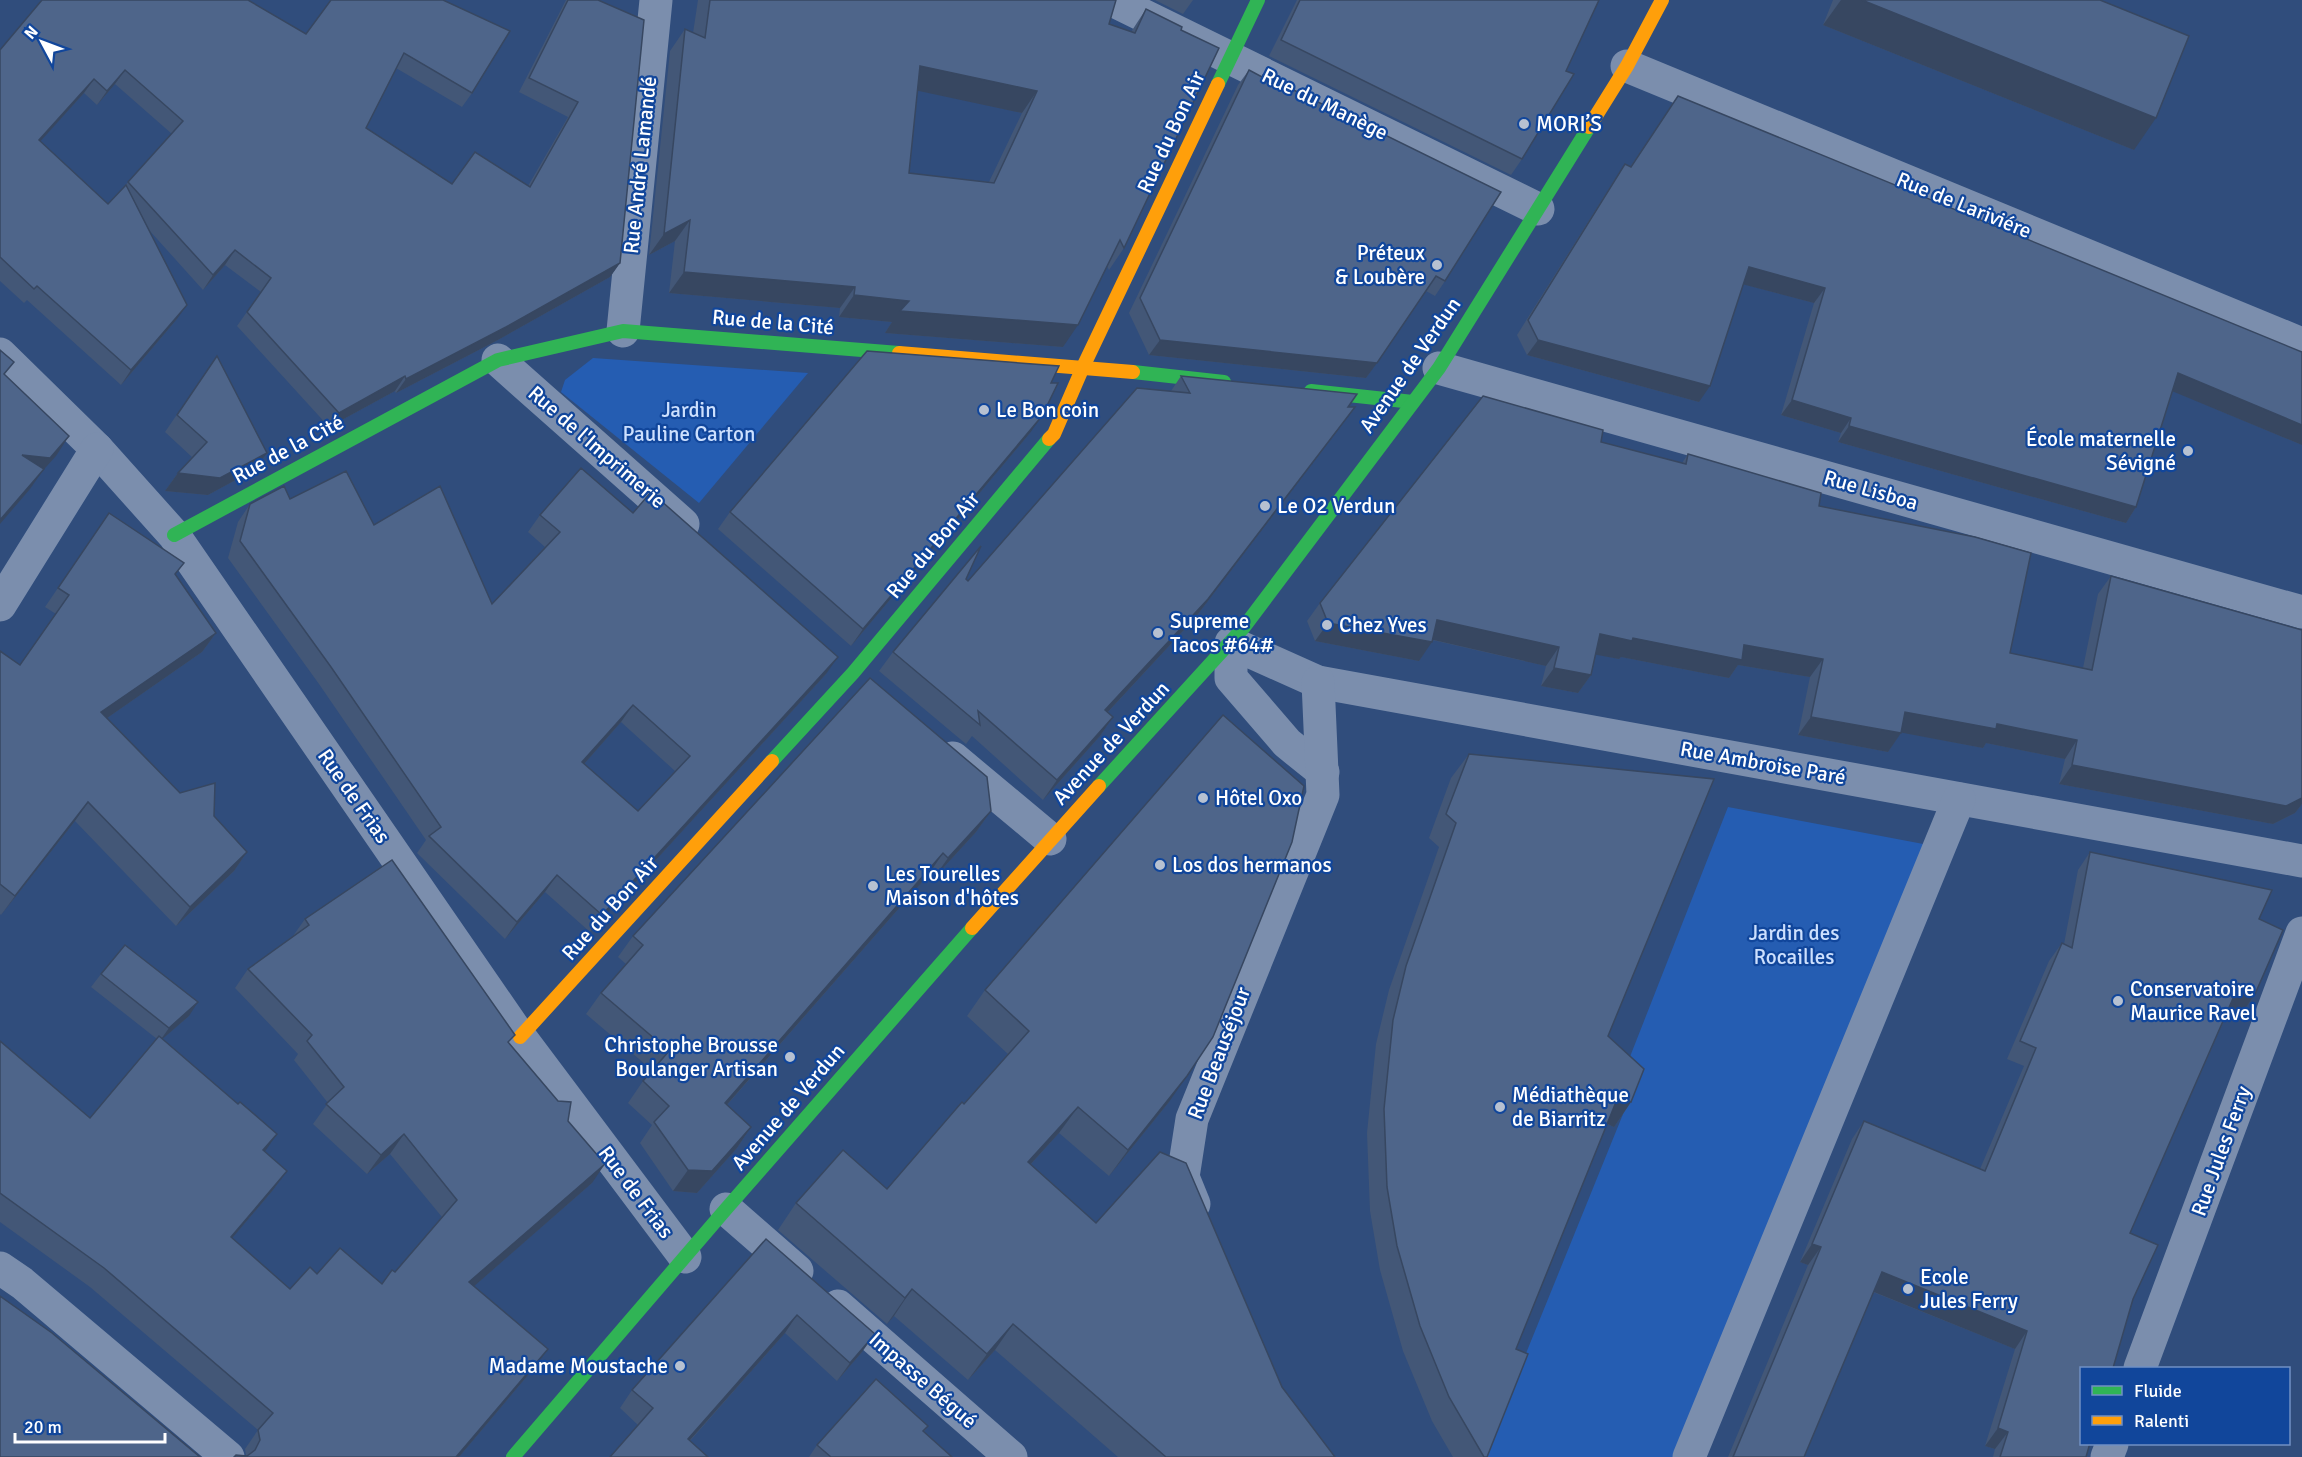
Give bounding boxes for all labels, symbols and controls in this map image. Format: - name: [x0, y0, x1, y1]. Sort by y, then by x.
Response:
- north arrow: [12, 12, 72, 72]
- text: N: [20, 22, 43, 44]
- street label: Rue du Manège: [1258, 62, 1392, 146]
- street label: Rue du Bon Air: [1131, 66, 1211, 197]
- street label: Rue André Lamandé: [618, 75, 662, 255]
- place label: MORI’S: [1536, 111, 1602, 137]
- marker: MORI’S: [1517, 117, 1531, 131]
- street label: Rue de Lariviére: [1893, 166, 2035, 244]
- place label: Préteux & Loubère: [1335, 240, 1425, 290]
- marker: Préteux & Loubère: [1430, 258, 1444, 272]
- street label: Avenue de Verdun: [1354, 292, 1466, 438]
- street label: Rue de la Cité: [711, 304, 835, 340]
- street label: Rue de l'Imprimerie: [523, 380, 671, 514]
- park label: Jardin Pauline Carton: [623, 397, 755, 447]
- place label: Le Bon coin: [996, 397, 1099, 423]
- marker: Le Bon coin: [977, 403, 991, 417]
- street label: Rue de la Cité: [228, 409, 348, 489]
- place label: École maternelle Sévigné: [2026, 426, 2176, 476]
- marker: École maternelle Sévigné: [2181, 444, 2195, 458]
- street label: Rue Lisboa: [1821, 464, 1921, 516]
- street label: Rue du Bon Air: [881, 486, 986, 604]
- place label: Le O2 Verdun: [1277, 493, 1395, 519]
- marker: Le O2 Verdun: [1258, 499, 1272, 513]
- place label: Supreme Tacos #64#: [1170, 608, 1274, 658]
- place label: Chez Yves: [1339, 612, 1427, 638]
- marker: Chez Yves: [1320, 618, 1334, 632]
- marker: Supreme Tacos #64#: [1151, 626, 1165, 640]
- street label: Avenue de Verdun: [1047, 676, 1175, 810]
- street label: Rue Ambroise Paré: [1678, 736, 1848, 790]
- street label: Rue de Frias: [312, 744, 396, 848]
- place label: Hôtel Oxo: [1215, 785, 1302, 811]
- marker: Hôtel Oxo: [1196, 791, 1210, 805]
- street label: Rue du Bon Air: [556, 850, 664, 966]
- place label: Los dos hermanos: [1172, 852, 1332, 878]
- marker: Los dos hermanos: [1153, 858, 1167, 872]
- place label: Les Tourelles Maison d'hôtes: [885, 861, 1019, 911]
- marker: Les Tourelles Maison d'hôtes: [866, 879, 880, 893]
- park label: Jardin des Rocailles: [1749, 920, 1839, 970]
- place label: Conservatoire Maurice Ravel: [2130, 976, 2257, 1026]
- street label: Rue Beauséjour: [1182, 983, 1256, 1123]
- marker: Conservatoire Maurice Ravel: [2111, 994, 2125, 1008]
- place label: Christophe Brousse Boulanger Artisan: [604, 1032, 778, 1082]
- street label: Avenue de Verdun: [726, 1038, 850, 1176]
- marker: Christophe Brousse Boulanger Artisan: [783, 1050, 797, 1064]
- place label: Médiathèque de Biarritz: [1512, 1082, 1629, 1132]
- street label: Rue Jules Ferry: [2185, 1082, 2257, 1220]
- marker: Médiathèque de Biarritz: [1493, 1100, 1507, 1114]
- street label: Rue de Frias: [593, 1141, 679, 1243]
- place label: Ecole Jules Ferry: [1920, 1264, 2018, 1314]
- marker: Ecole Jules Ferry: [1901, 1282, 1915, 1296]
- street label: Impasse Bégué: [864, 1326, 982, 1434]
- place label: Madame Moustache: [489, 1353, 668, 1379]
- marker: Madame Moustache: [673, 1359, 687, 1373]
- legend: [2080, 1367, 2290, 1445]
- text: Fluide: [2134, 1380, 2182, 1402]
- scale bar: [15, 1406, 165, 1444]
- text: Ralenti: [2134, 1410, 2189, 1432]
- text: 20 m: [24, 1416, 62, 1438]

